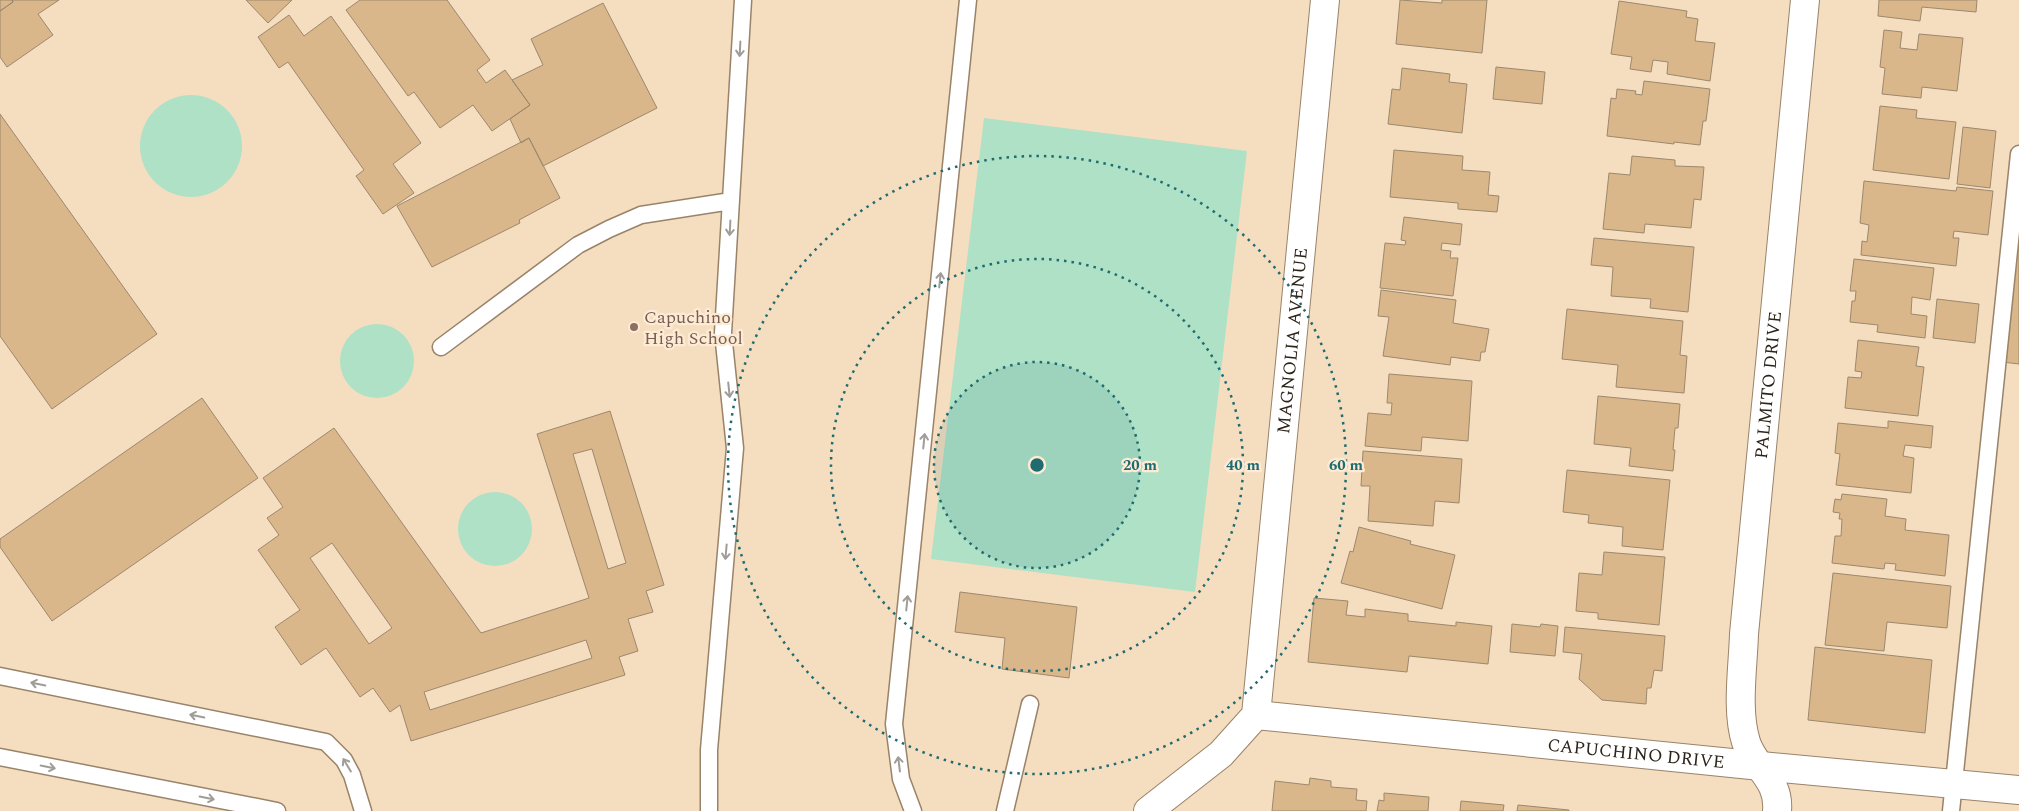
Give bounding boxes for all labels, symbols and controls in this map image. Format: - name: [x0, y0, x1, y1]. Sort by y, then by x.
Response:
- one-way arrow: [736, 40, 745, 56]
- one-way arrow: [725, 220, 734, 236]
- street label: MAGNOLIA AVENUE: [1270, 247, 1315, 435]
- one-way arrow: [935, 272, 945, 288]
- place label: Capuchino High School: [644, 304, 743, 352]
- street label: PALMITO DRIVE: [1748, 310, 1789, 460]
- marker: Capuchino High School: [628, 321, 640, 333]
- one-way arrow: [724, 382, 734, 398]
- one-way arrow: [919, 434, 928, 450]
- text: 20 m: [1123, 454, 1158, 477]
- text: 40 m: [1226, 454, 1261, 477]
- text: 60 m: [1329, 454, 1364, 477]
- centre of rings: [1028, 456, 1046, 474]
- one-way arrow: [721, 544, 731, 560]
- one-way arrow: [902, 595, 912, 611]
- one-way arrow: [30, 679, 46, 688]
- one-way arrow: [190, 711, 206, 721]
- street label: CAPUCHINO DRIVE: [1546, 732, 1726, 776]
- one-way arrow: [894, 757, 904, 773]
- one-way arrow: [341, 759, 351, 773]
- one-way arrow: [39, 763, 55, 772]
- one-way arrow: [199, 793, 215, 803]

